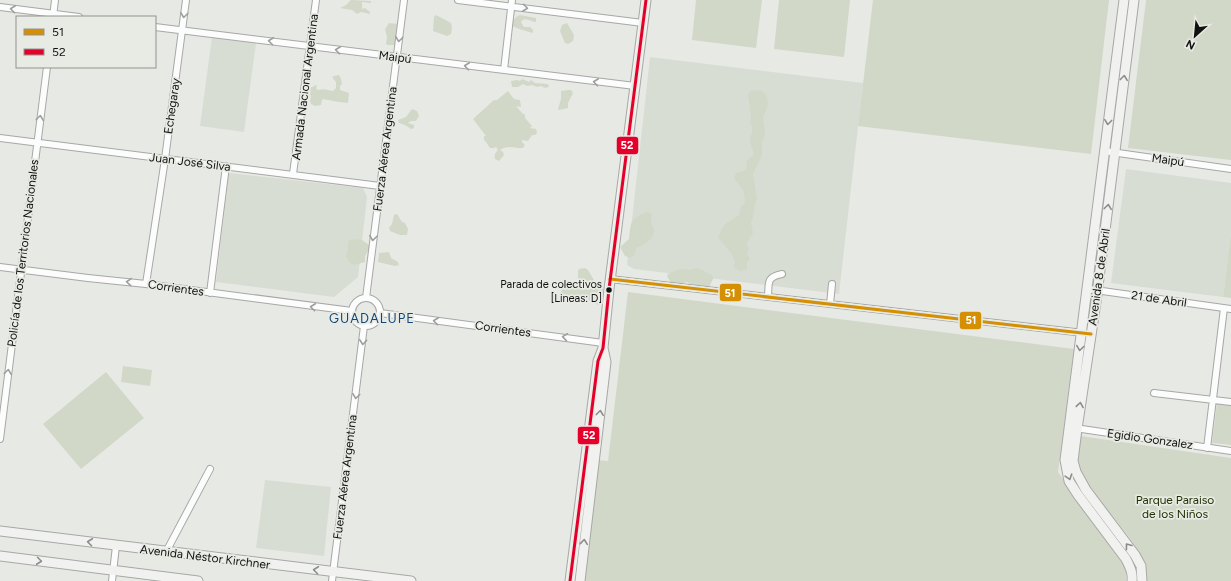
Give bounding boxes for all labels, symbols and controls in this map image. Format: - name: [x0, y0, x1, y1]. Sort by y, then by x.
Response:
- one-way arrow: [522, 3, 528, 12]
- one-way arrow: [10, 4, 16, 13]
- one-way arrow: [180, 12, 189, 18]
- street label: Armada Nacional Argentina: [289, 13, 321, 161]
- legend: [16, 16, 156, 68]
- north arrow: [1175, 16, 1215, 56]
- text: 51: [52, 25, 64, 39]
- one-way arrow: [395, 36, 404, 42]
- one-way arrow: [268, 37, 274, 46]
- text: N: [1184, 37, 1197, 52]
- text: 52: [52, 45, 66, 59]
- one-way arrow: [335, 46, 341, 55]
- street label: Maipú: [378, 48, 412, 66]
- one-way arrow: [464, 62, 470, 71]
- one-way arrow: [1120, 75, 1129, 81]
- street label: Echegaray: [161, 76, 183, 135]
- one-way arrow: [593, 77, 599, 86]
- street label: Fuerza Aérea Argentina: [370, 86, 400, 212]
- one-way arrow: [35, 115, 44, 121]
- one-way arrow: [1104, 119, 1113, 125]
- line badge: 52: [616, 136, 639, 155]
- text: 52: [621, 139, 633, 152]
- street label: Juan José Silva: [148, 150, 232, 174]
- street label: Maipú: [1151, 151, 1185, 169]
- street label: Policía de los Territorios Nacionales: [5, 158, 41, 347]
- one-way arrow: [1104, 204, 1113, 210]
- street label: Avenida 8 de Abril: [1085, 228, 1113, 326]
- one-way arrow: [369, 235, 378, 241]
- street label: Corrientes: [147, 277, 205, 299]
- one-way arrow: [126, 278, 132, 287]
- place label: Parada de colectivos [Lineas: D]: [500, 278, 602, 305]
- line badge: 51: [719, 283, 742, 302]
- marker: Parada de colectivos [Lineas: D]: [604, 285, 614, 295]
- text: 51: [724, 287, 736, 300]
- street label: 21 de Abril: [1130, 288, 1188, 310]
- one-way arrow: [310, 302, 316, 311]
- district label: GUADALUPE: [329, 311, 415, 326]
- line badge: 51: [959, 311, 982, 330]
- text: 51: [965, 314, 977, 327]
- one-way arrow: [433, 316, 439, 325]
- street label: Corrientes: [474, 318, 532, 340]
- one-way arrow: [562, 333, 568, 342]
- one-way arrow: [358, 339, 367, 345]
- one-way arrow: [1076, 345, 1085, 351]
- one-way arrow: [3, 369, 12, 375]
- one-way arrow: [352, 393, 361, 399]
- one-way arrow: [1075, 402, 1084, 409]
- one-way arrow: [596, 410, 605, 416]
- street label: Fuerza Aérea Argentina: [330, 414, 360, 540]
- line badge: 52: [577, 426, 600, 445]
- street label: Egidio Gonzalez: [1106, 426, 1194, 452]
- text: 52: [583, 429, 595, 442]
- one-way arrow: [1064, 473, 1073, 480]
- park label: Parque Paraiso de los Niños: [1136, 493, 1214, 521]
- one-way arrow: [87, 538, 93, 547]
- one-way arrow: [579, 539, 588, 545]
- street label: Avenida Néstor Kirchner: [139, 542, 271, 572]
- one-way arrow: [1126, 543, 1133, 550]
- one-way arrow: [36, 556, 42, 565]
- one-way arrow: [313, 566, 319, 575]

